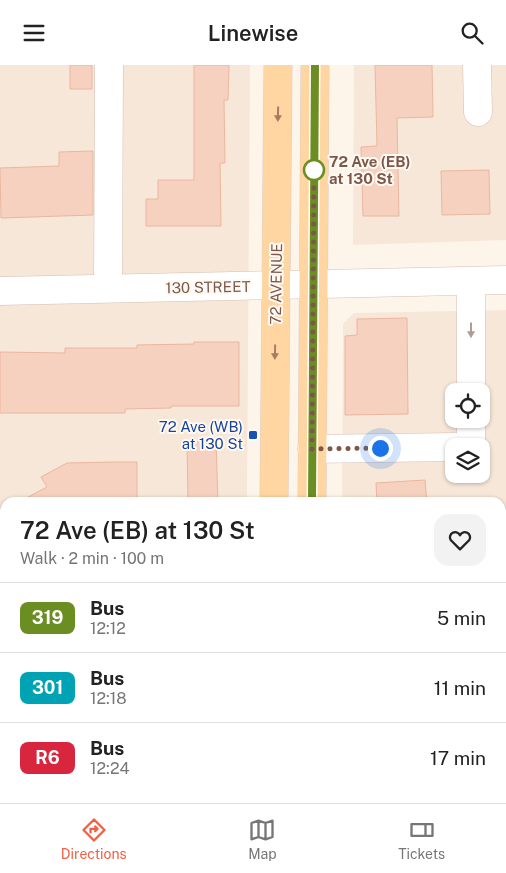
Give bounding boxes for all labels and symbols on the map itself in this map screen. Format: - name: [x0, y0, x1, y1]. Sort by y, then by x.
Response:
- one-way arrow: [273, 106, 281, 122]
- place label: 72 Ave (EB) at 130 St: [329, 153, 411, 187]
- marker: 72 Ave (EB) at 130 St: [303, 159, 325, 181]
- street label: 72 AVENUE: [267, 243, 285, 325]
- street label: 130 STREET: [165, 278, 251, 296]
- one-way arrow: [467, 322, 475, 338]
- one-way arrow: [271, 344, 279, 360]
- place label: 72 Ave (WB) at 130 St: [159, 418, 243, 452]
- marker: 72 Ave (WB) at 130 St: [247, 429, 259, 441]
- your location: [368, 436, 393, 461]

